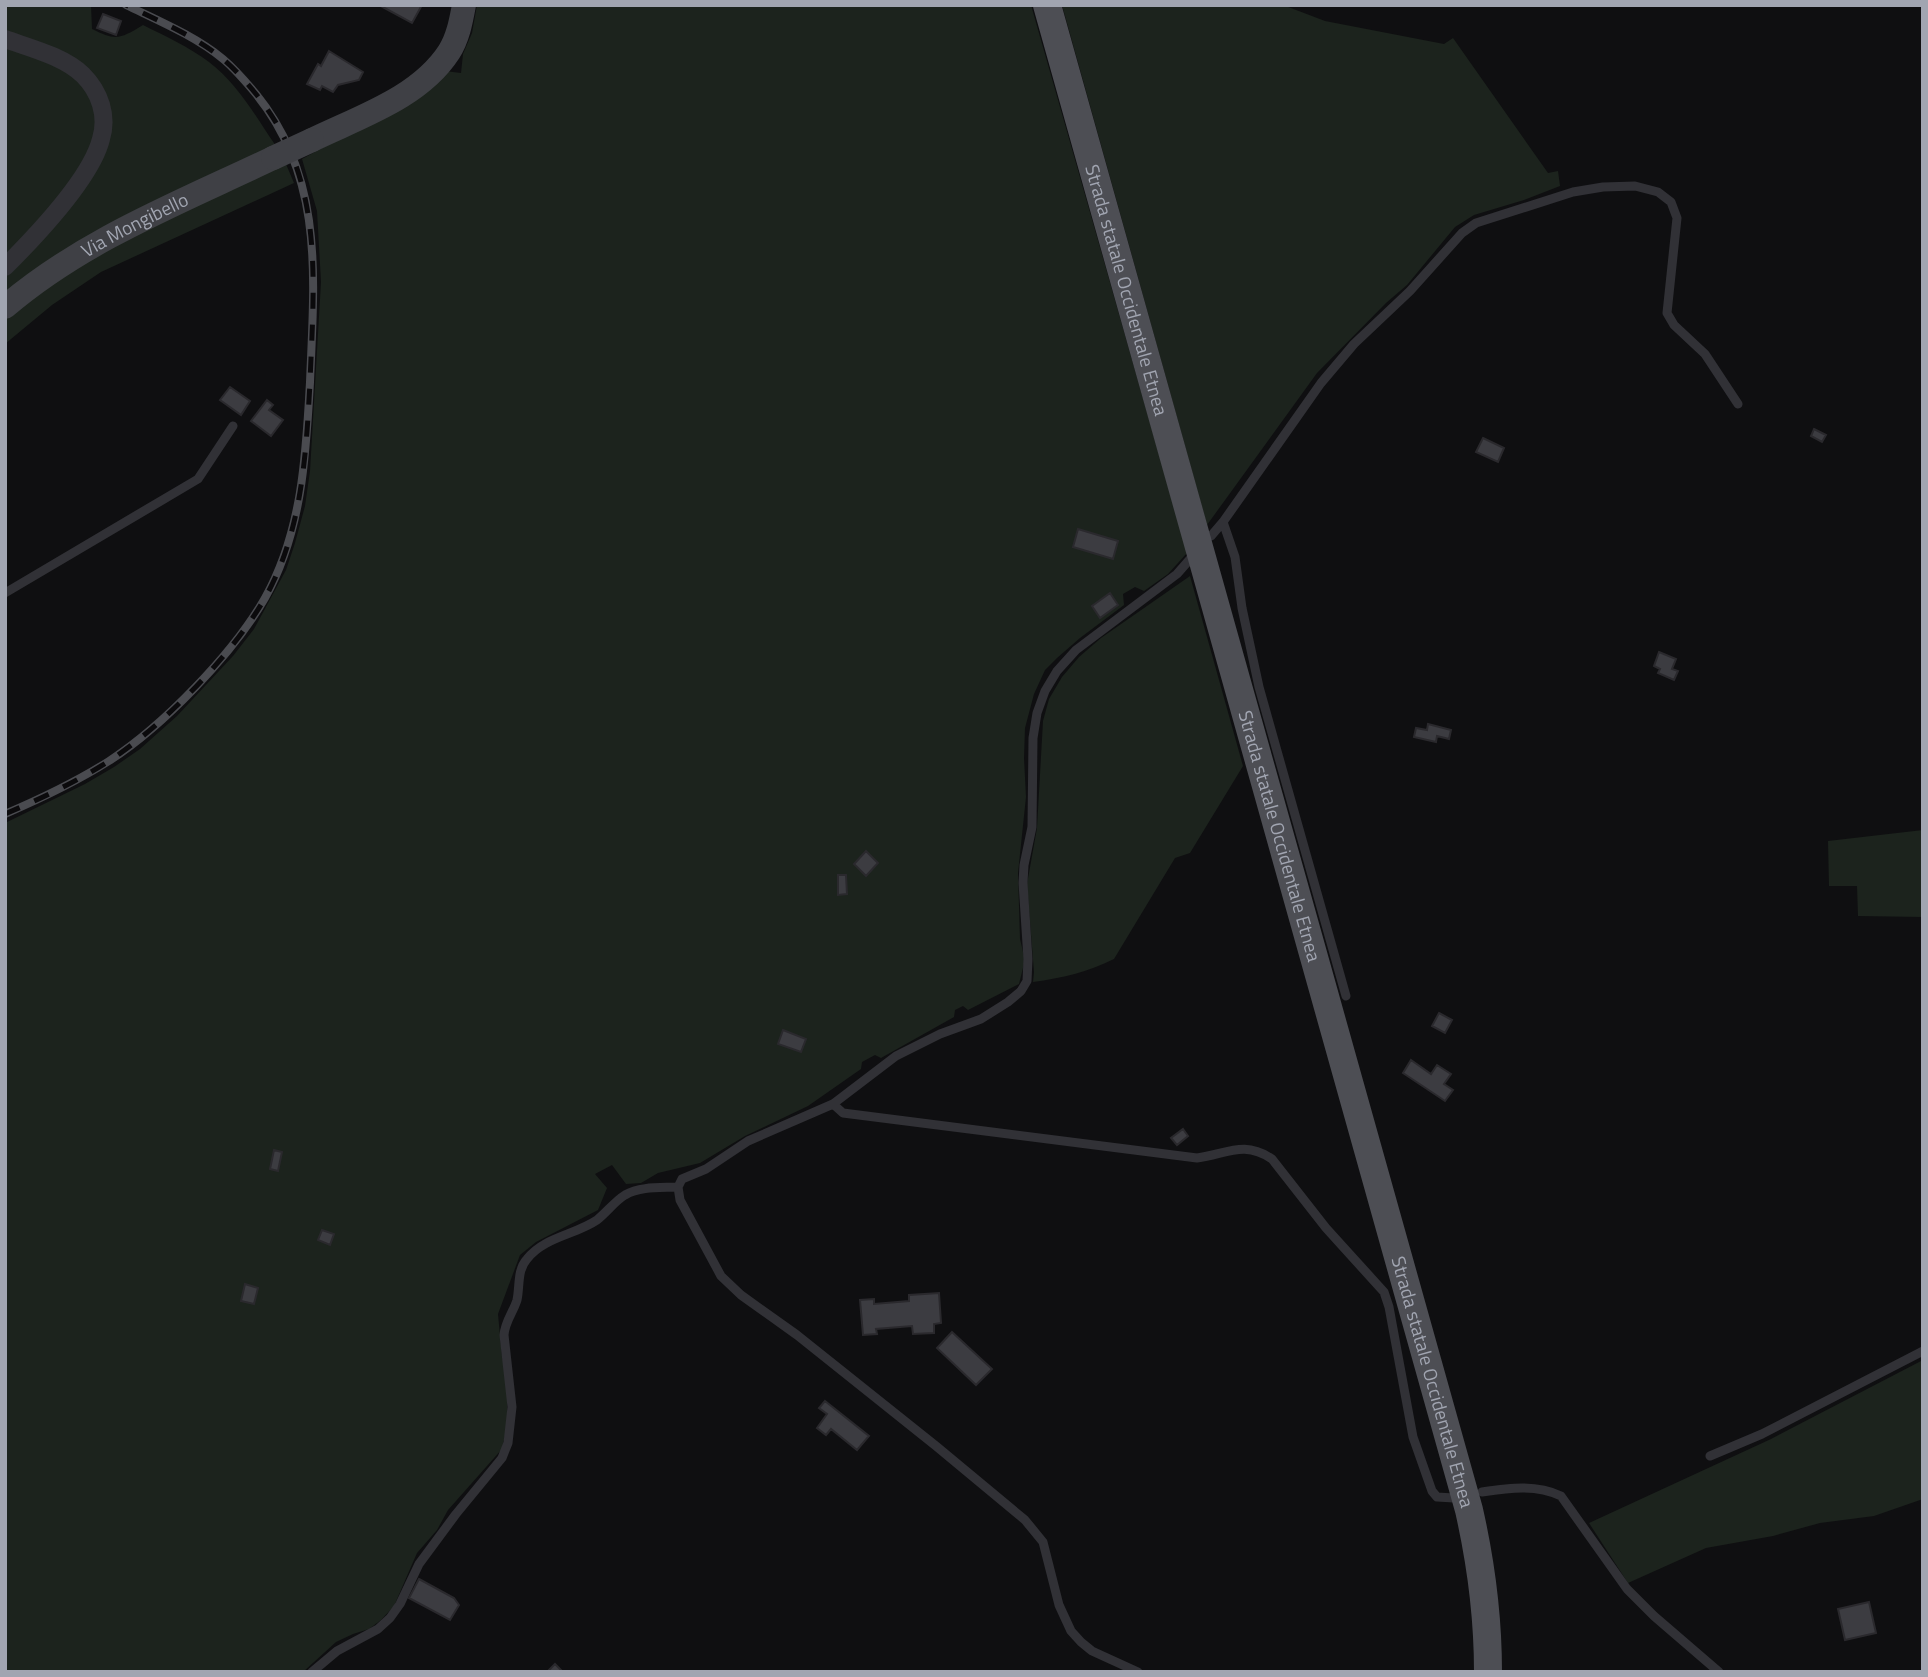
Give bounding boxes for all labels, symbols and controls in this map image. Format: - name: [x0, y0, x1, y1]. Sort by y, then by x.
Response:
- street label: Strada statale Occidentale Etnea: [1078, 161, 1177, 419]
- street label: Via Mongibello: [75, 184, 193, 264]
- street label: Strada statale Occidentale Etnea: [1231, 707, 1330, 965]
- street label: Strada statale Occidentale Etnea: [1385, 1253, 1483, 1511]

